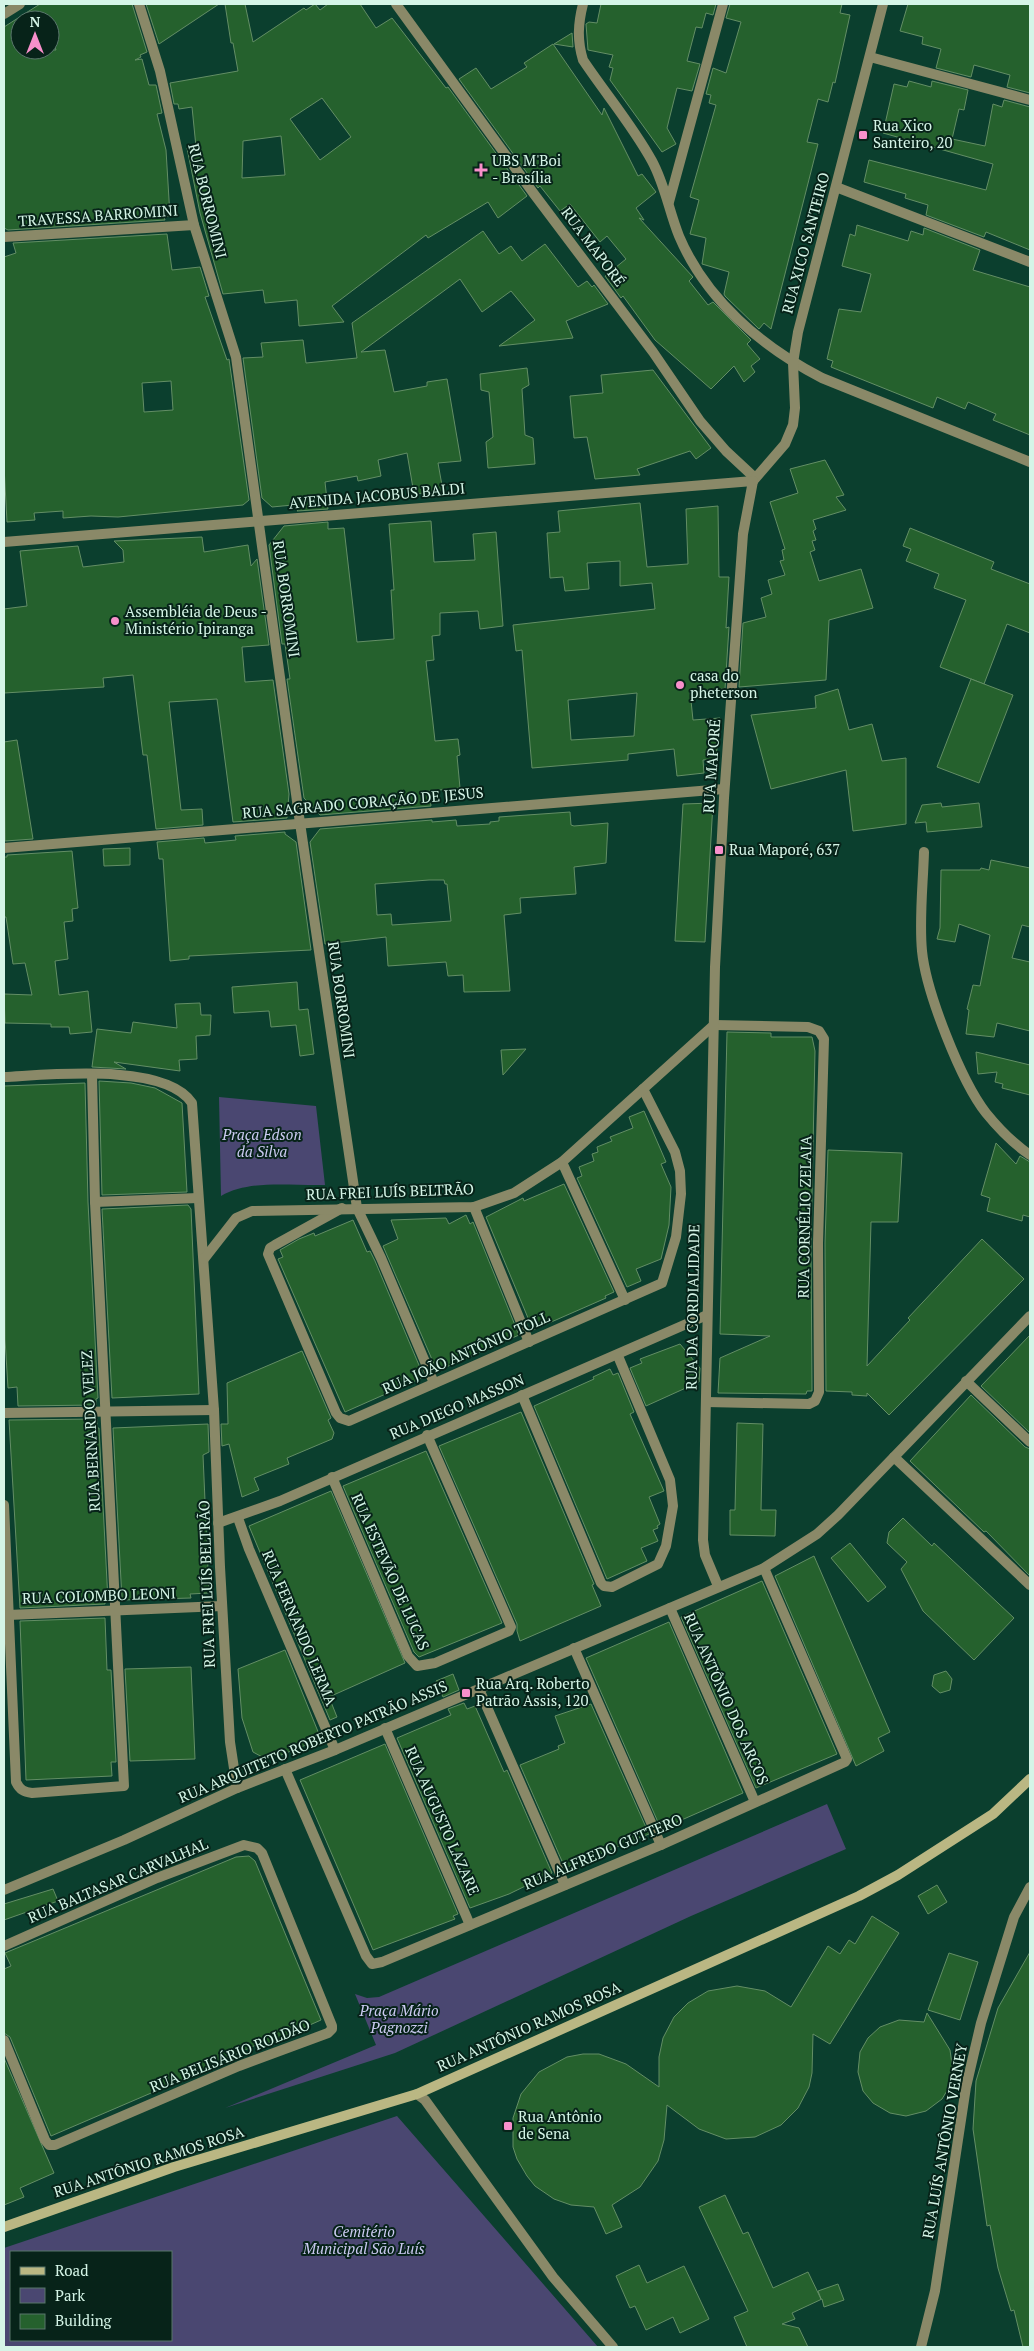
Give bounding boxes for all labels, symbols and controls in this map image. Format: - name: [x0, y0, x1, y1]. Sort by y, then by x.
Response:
- north arrow: [10, 10, 60, 60]
- text: N: [30, 12, 41, 31]
- place label: Rua Xico Santeiro, 20: [873, 115, 953, 152]
- marker: Rua Xico Santeiro, 20: [857, 129, 869, 141]
- street label: RUA BORROMINI: [184, 141, 232, 260]
- place label: UBS M'Boi - Brasília: [492, 150, 561, 187]
- marker: UBS M'Boi - Brasília: [474, 163, 488, 177]
- street label: RUA XICO SANTEIRO: [777, 170, 834, 316]
- street label: TRAVESSA BARROMINI: [17, 199, 178, 231]
- street label: RUA MAPORÉ: [557, 203, 630, 290]
- street label: AVENIDA JACOBUS BALDI: [288, 477, 466, 513]
- street label: RUA BORROMINI: [269, 539, 305, 659]
- place label: Assembléia de Deus - Ministério Ipiranga: [125, 601, 267, 638]
- marker: Assembléia de Deus - Ministério Ipiranga: [109, 615, 121, 627]
- place label: casa do pheterson: [690, 665, 758, 702]
- marker: casa do pheterson: [674, 679, 686, 691]
- street label: RUA MAPORÉ: [698, 718, 724, 814]
- street label: RUA SAGRADO CORAÇÃO DE JESUS: [241, 781, 484, 823]
- place label: Rua Maporé, 637: [729, 839, 840, 859]
- marker: Rua Maporé, 637: [713, 844, 725, 856]
- street label: RUA BORROMINI: [324, 940, 360, 1060]
- park label: Praça Edson da Silva: [221, 1124, 302, 1161]
- street label: RUA CORNÉLIO ZELAIA: [793, 1135, 815, 1299]
- street label: RUA FREI LUÍS BELTRÃO: [306, 1178, 474, 1204]
- street label: RUA DA CORDIALIDADE: [681, 1224, 703, 1390]
- street label: RUA JOÃO ANTÔNIO TOLL: [379, 1306, 552, 1398]
- street label: RUA BERNARDO VELEZ: [76, 1350, 104, 1512]
- street label: RUA DIEGO MASSON: [386, 1369, 527, 1443]
- street label: RUA ESTEVÃO DE LUCAS: [347, 1490, 435, 1653]
- street label: RUA FREI LUÍS BELTRÃO: [193, 1500, 219, 1668]
- street label: RUA FERNANDO LERMA: [258, 1547, 342, 1709]
- street label: RUA COLOMBO LEONI: [22, 1582, 176, 1608]
- street label: RUA ANTÔNIO DOS ARCOS: [680, 1610, 774, 1788]
- place label: Rua Arq. Roberto Patrão Assis, 120: [476, 1673, 589, 1710]
- street label: RUA ARQUITETO ROBERTO PATRÃO ASSIS: [175, 1675, 450, 1807]
- marker: Rua Arq. Roberto Patrão Assis, 120: [460, 1687, 472, 1699]
- street label: RUA AUGUSTO LAZARE: [401, 1743, 485, 1898]
- street label: RUA ALFREDO GUTTERO: [520, 1808, 685, 1894]
- street label: RUA BALTASAR CARVALHAL: [24, 1833, 211, 1927]
- street label: RUA ANTÔNIO RAMOS ROSA: [433, 1976, 624, 2076]
- park label: Praça Mário Pagnozzi: [358, 2000, 439, 2037]
- street label: RUA BELISÁRIO ROLDÃO: [146, 2014, 313, 2096]
- street label: RUA LUÍS ANTÔNIO VERNEY: [917, 2041, 971, 2240]
- place label: Rua Antônio de Sena: [518, 2106, 602, 2143]
- marker: Rua Antônio de Sena: [502, 2120, 514, 2132]
- street label: RUA ANTÔNIO RAMOS ROSA: [51, 2121, 247, 2201]
- park label: Cemitério Municipal São Luís: [302, 2221, 425, 2258]
- legend: [10, 2251, 172, 2341]
- text: Road: [55, 2260, 88, 2280]
- text: Park: [55, 2285, 85, 2305]
- text: Building: [55, 2310, 113, 2330]

